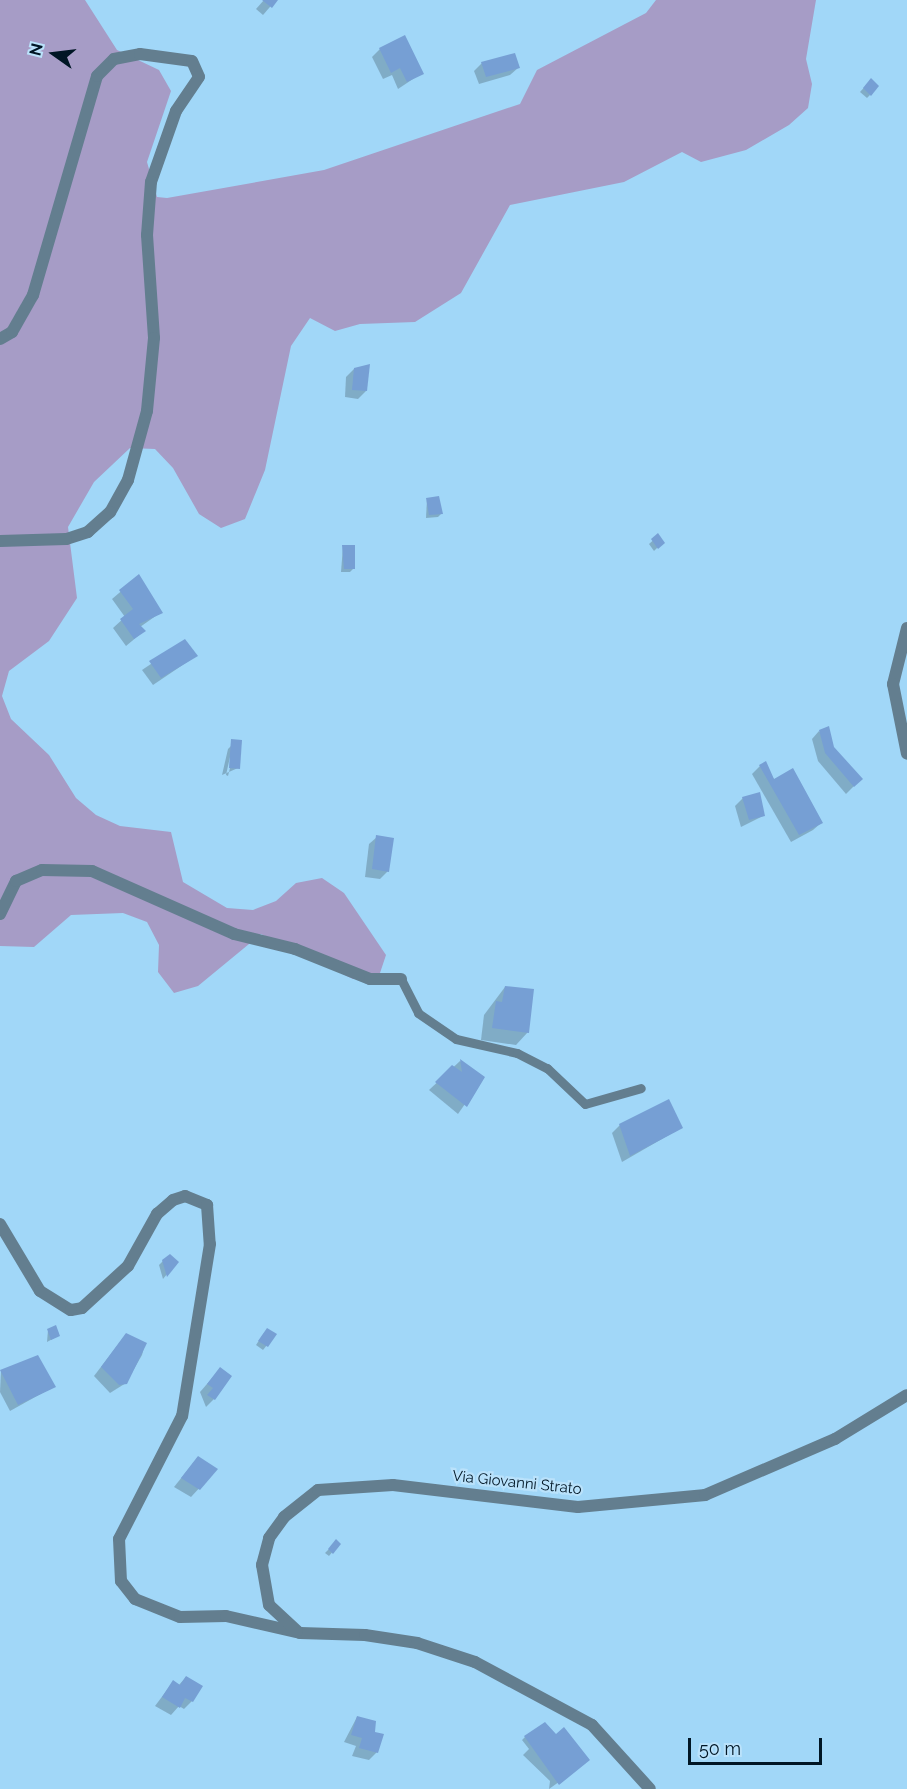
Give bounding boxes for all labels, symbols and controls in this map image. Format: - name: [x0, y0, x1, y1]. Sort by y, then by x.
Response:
- north arrow: [24, 24, 84, 84]
- text: N: [25, 41, 47, 58]
- street label: Via Giovanni Strato: [451, 1467, 583, 1499]
- scale bar: [691, 1726, 824, 1764]
- text: 50 m: [699, 1738, 741, 1759]

